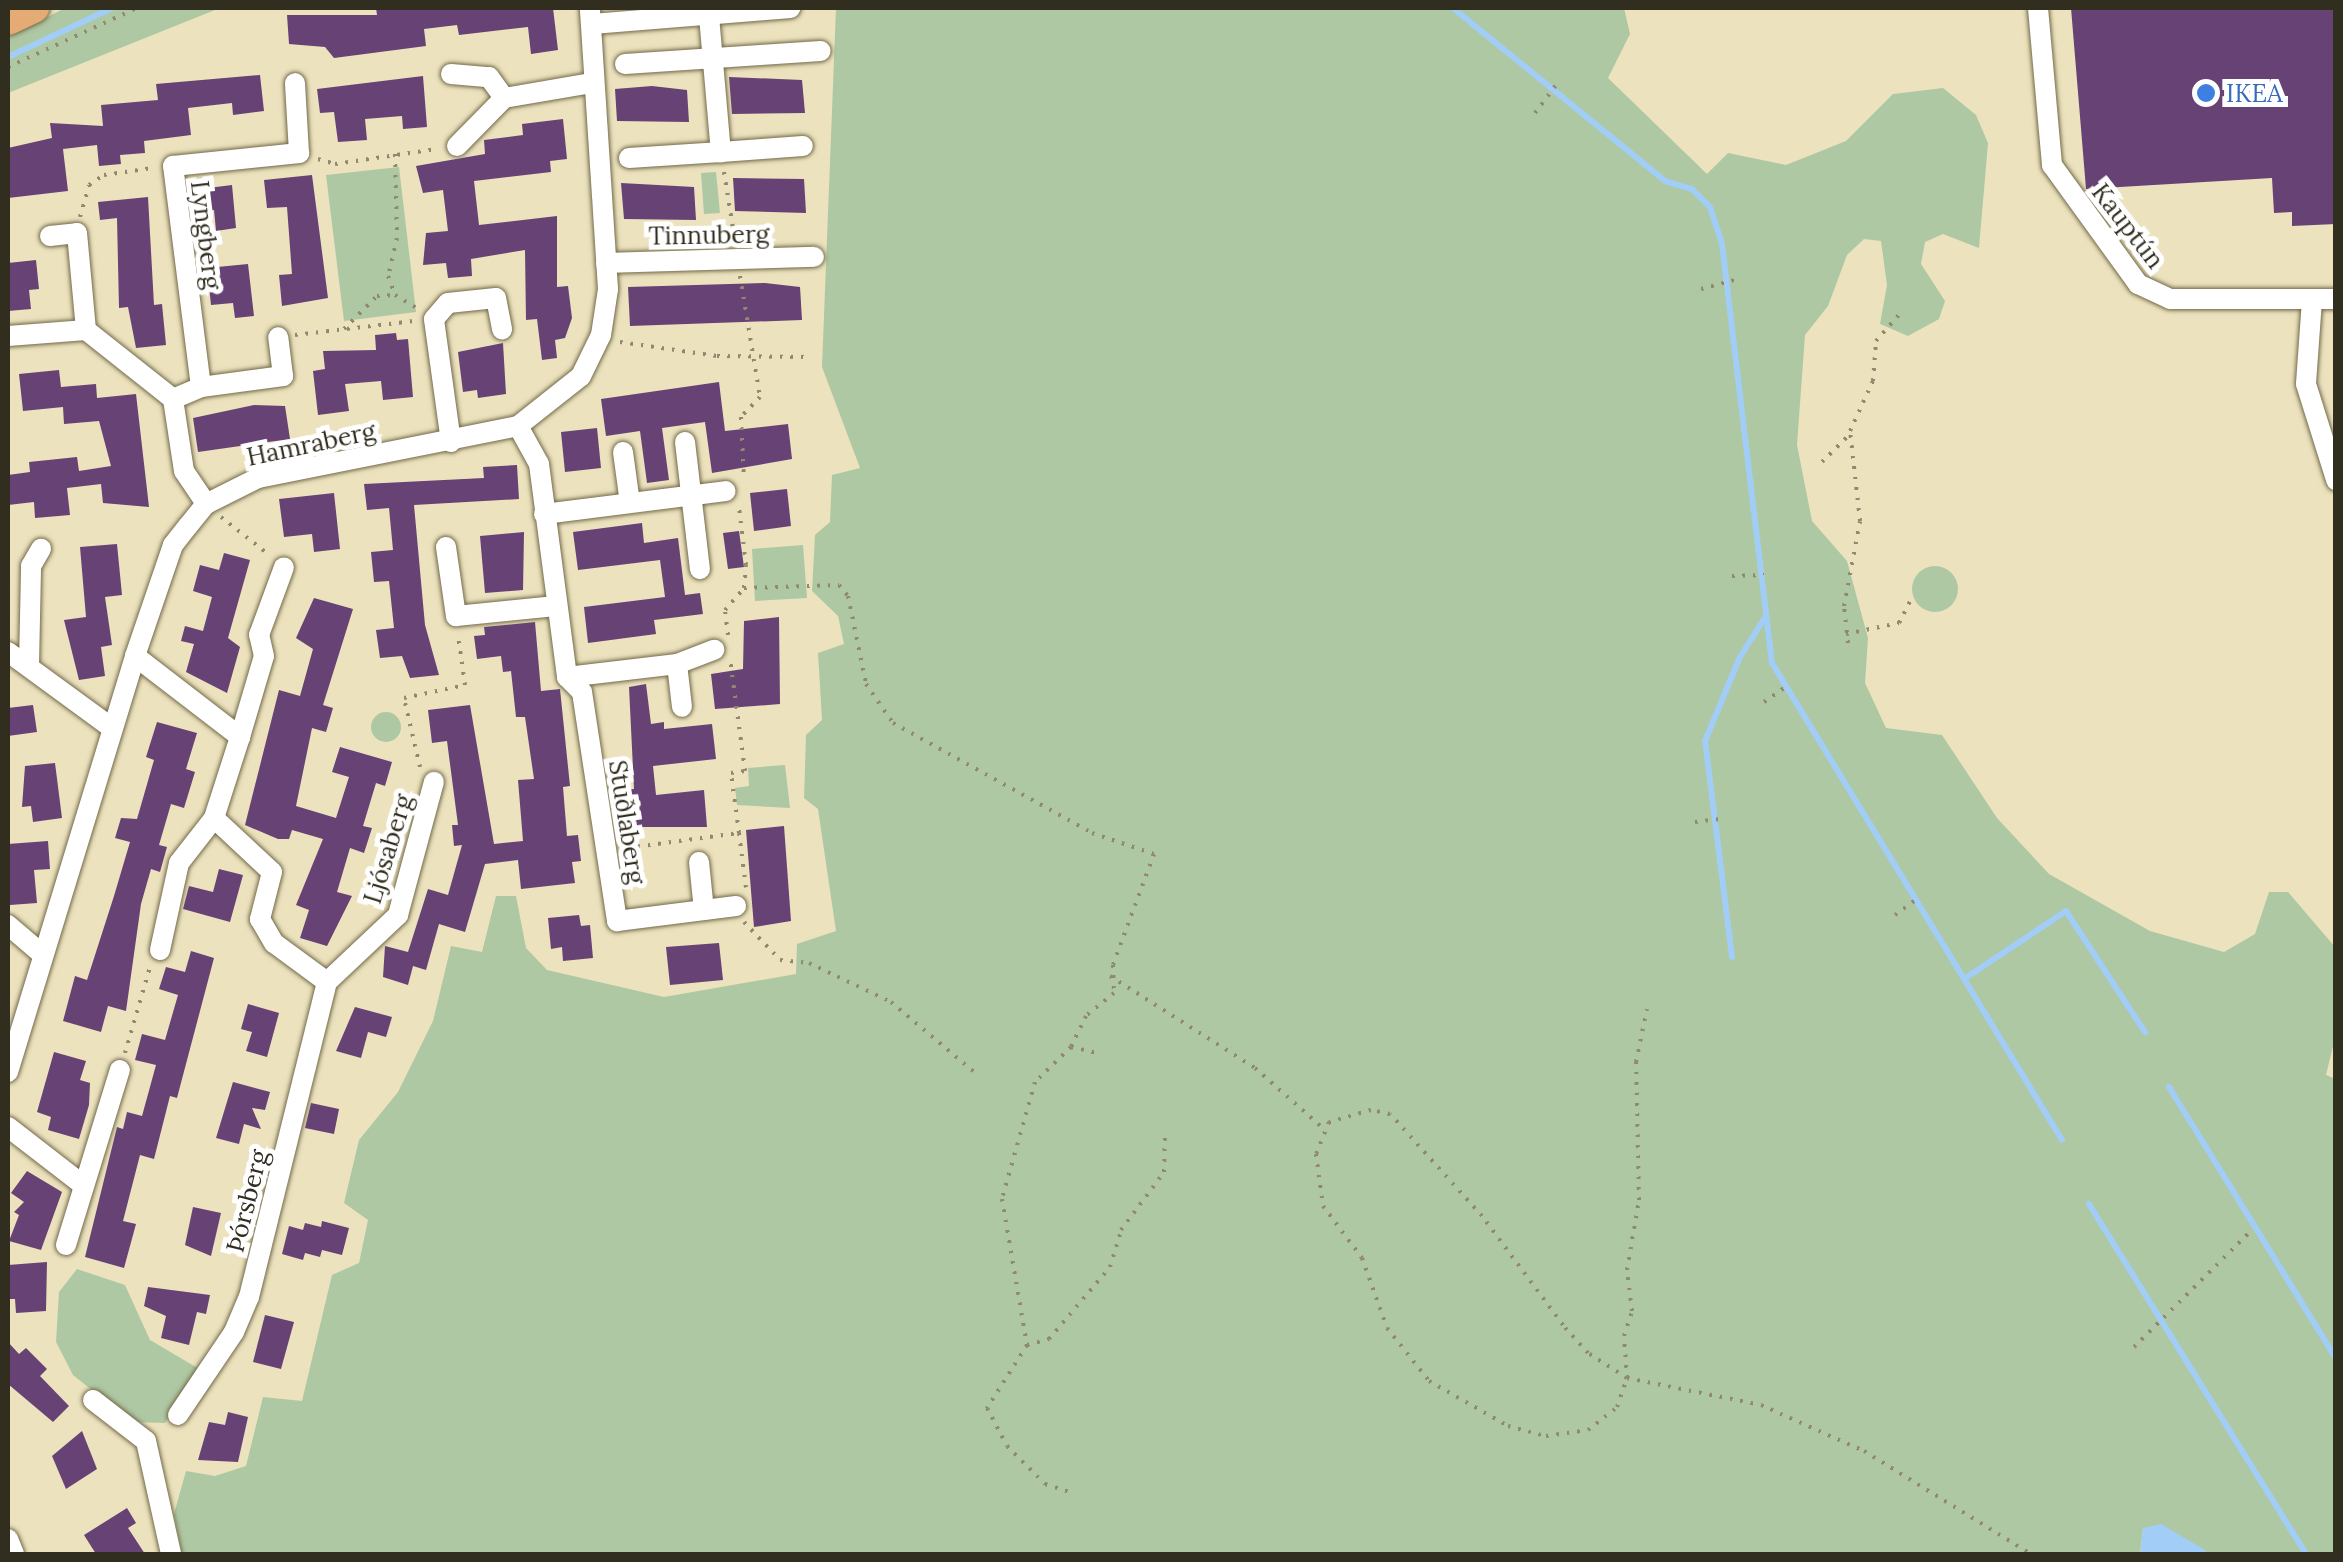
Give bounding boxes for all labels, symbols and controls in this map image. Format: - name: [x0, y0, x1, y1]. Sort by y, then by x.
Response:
- place label: IKEA: [2226, 78, 2283, 108]
- marker: IKEA: [2195, 82, 2217, 104]
- street label: Kauptún: [2086, 178, 2170, 274]
- street label: Lyngberg: [184, 179, 228, 291]
- street label: Tinnuberg: [648, 219, 770, 251]
- street label: Hamraberg: [244, 416, 378, 472]
- street label: Stuðlaberg: [602, 758, 652, 886]
- street label: Ljósaberg: [357, 791, 419, 907]
- street label: Þórsberg: [220, 1147, 274, 1255]

